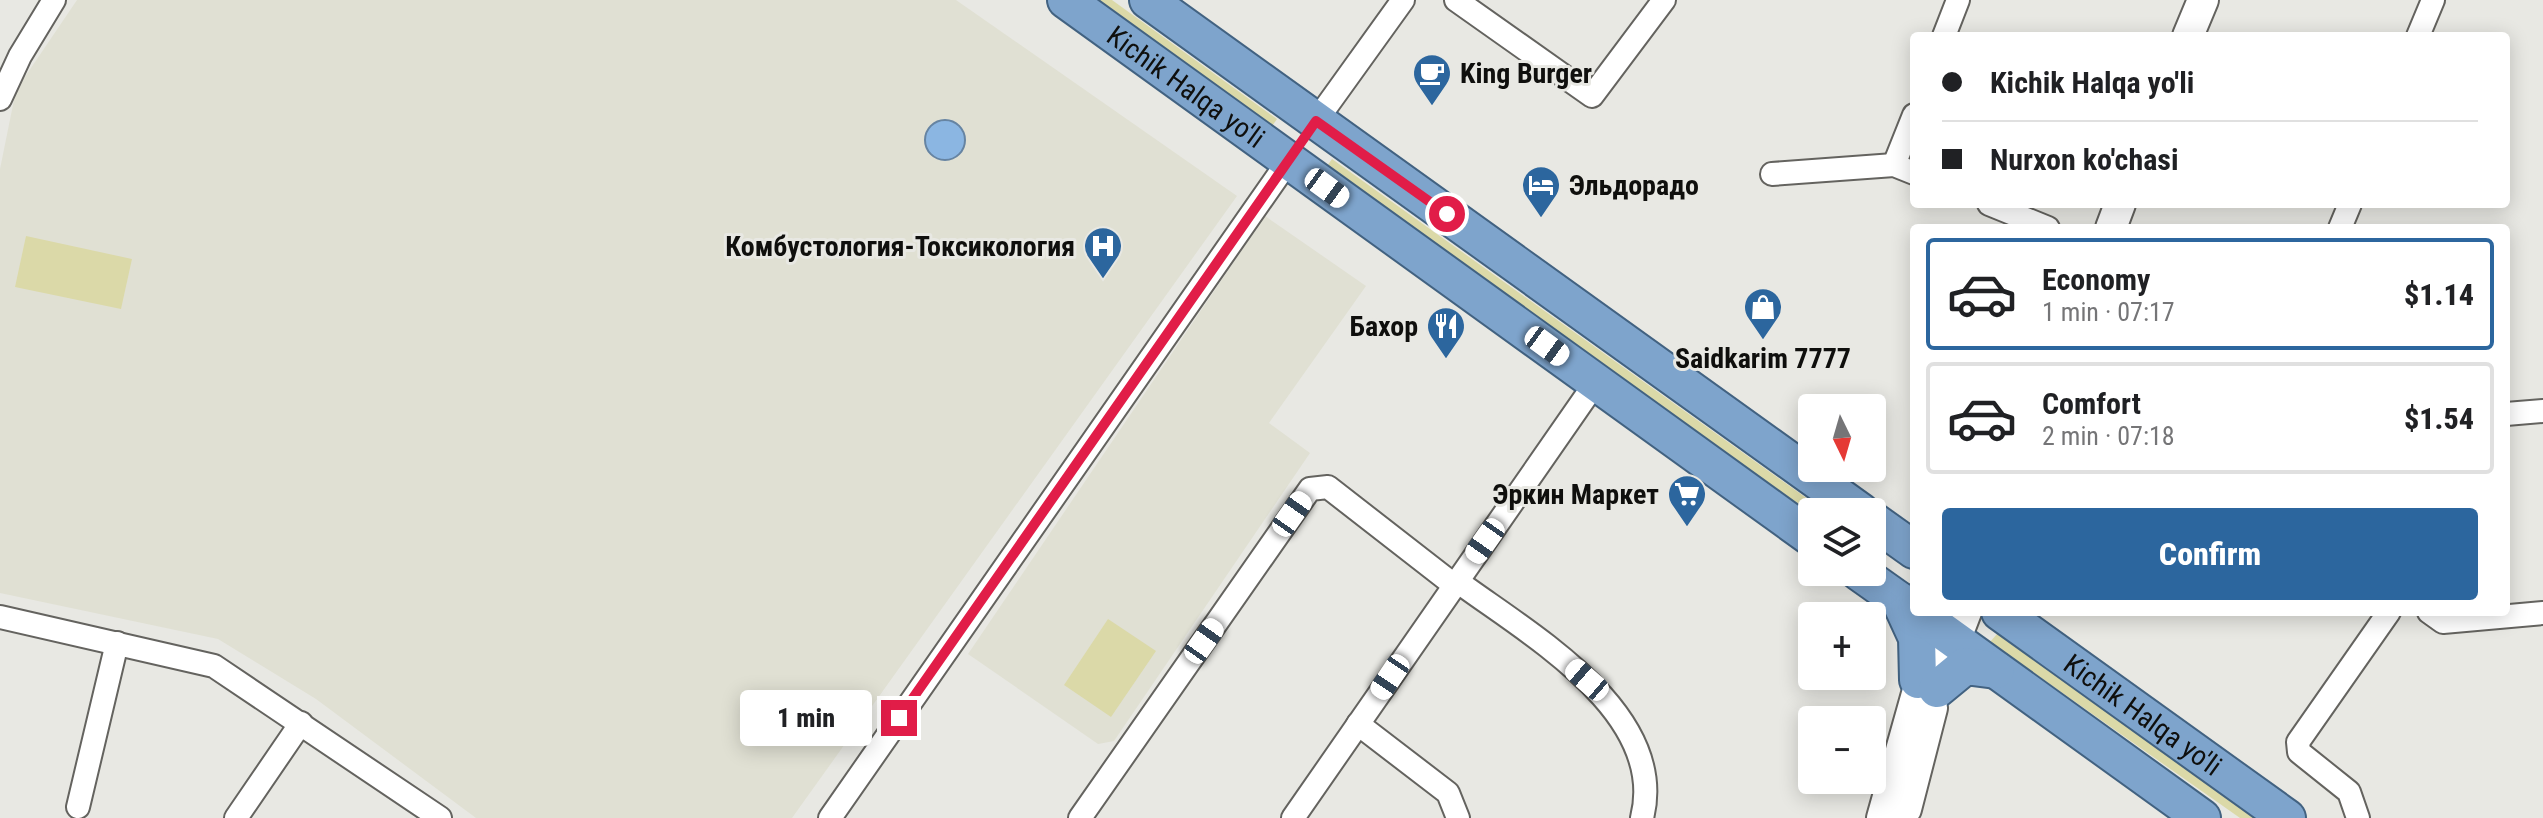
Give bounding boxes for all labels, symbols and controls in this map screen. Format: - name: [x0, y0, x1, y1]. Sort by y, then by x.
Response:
- street label: Kichik Halqa yo'li: [1101, 19, 1271, 154]
- cafe icon: King Burger: [1411, 52, 1453, 107]
- place label: King Burger: [1460, 57, 1592, 90]
- text: Kichik Halqa yo'li: [1990, 65, 2194, 100]
- text: Nurxon ko'chasi: [1990, 142, 2178, 177]
- car: [1301, 164, 1353, 212]
- hotel icon: Эльдорадо: [1520, 164, 1562, 219]
- place label: Эльдорадо: [1569, 169, 1699, 202]
- route start: [1429, 196, 1465, 232]
- hospital icon: Комбустология-Токсикология: [1082, 225, 1124, 280]
- place label: Комбустология-Токсикология: [725, 230, 1075, 263]
- icon: car: [1946, 258, 2018, 330]
- text: Economy: [2042, 262, 2150, 297]
- text: $1.14: [2404, 277, 2474, 312]
- shop icon: Saidkarim 7777: [1742, 286, 1784, 341]
- text: 1 min · 07:17: [2042, 297, 2175, 327]
- restaurant icon: Бахор: [1425, 305, 1467, 360]
- place label: Бахор: [1350, 310, 1418, 343]
- car: [1521, 322, 1573, 370]
- place label: Saidkarim 7777: [1675, 342, 1851, 375]
- icon: car: [1946, 382, 2018, 454]
- text: Comfort: [2042, 386, 2141, 421]
- north arrow: [1798, 394, 1886, 482]
- map controls: [1798, 394, 1886, 794]
- text: $1.54: [2404, 401, 2474, 436]
- text: 2 min · 07:18: [2042, 421, 2175, 451]
- supermarket icon: Эркин Маркет: [1666, 473, 1708, 528]
- place label: Эркин Маркет: [1493, 478, 1659, 511]
- car: [1268, 487, 1316, 541]
- button: layers: [1798, 498, 1886, 586]
- button: Confirm: [1942, 508, 2478, 600]
- car: [1461, 514, 1509, 568]
- button: +: [1798, 602, 1886, 690]
- car: [1180, 614, 1228, 668]
- street label: Kichik Halqa yo'li: [2058, 647, 2228, 782]
- car: [1367, 650, 1413, 704]
- car: [1561, 655, 1613, 705]
- callout: 1 min: [739, 690, 871, 746]
- route end: [881, 700, 917, 736]
- text: 1 min: [777, 703, 835, 733]
- button: −: [1798, 706, 1886, 794]

